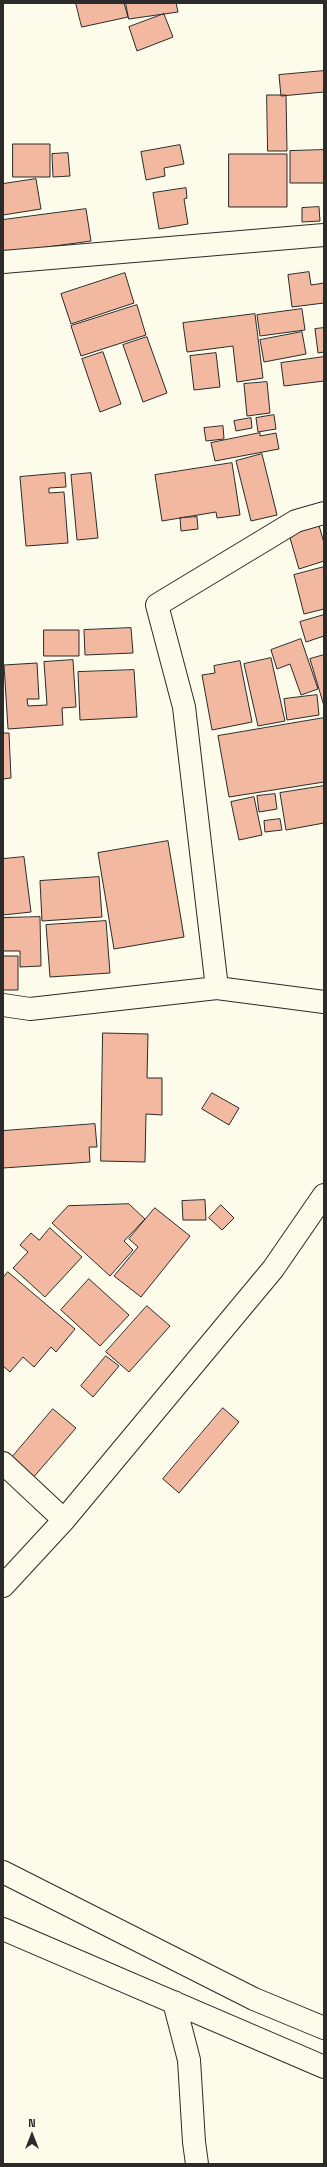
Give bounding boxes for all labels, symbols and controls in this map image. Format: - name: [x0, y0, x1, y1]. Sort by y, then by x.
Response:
- north arrow: [12, 2115, 52, 2155]
- text: N: [28, 2116, 36, 2130]

